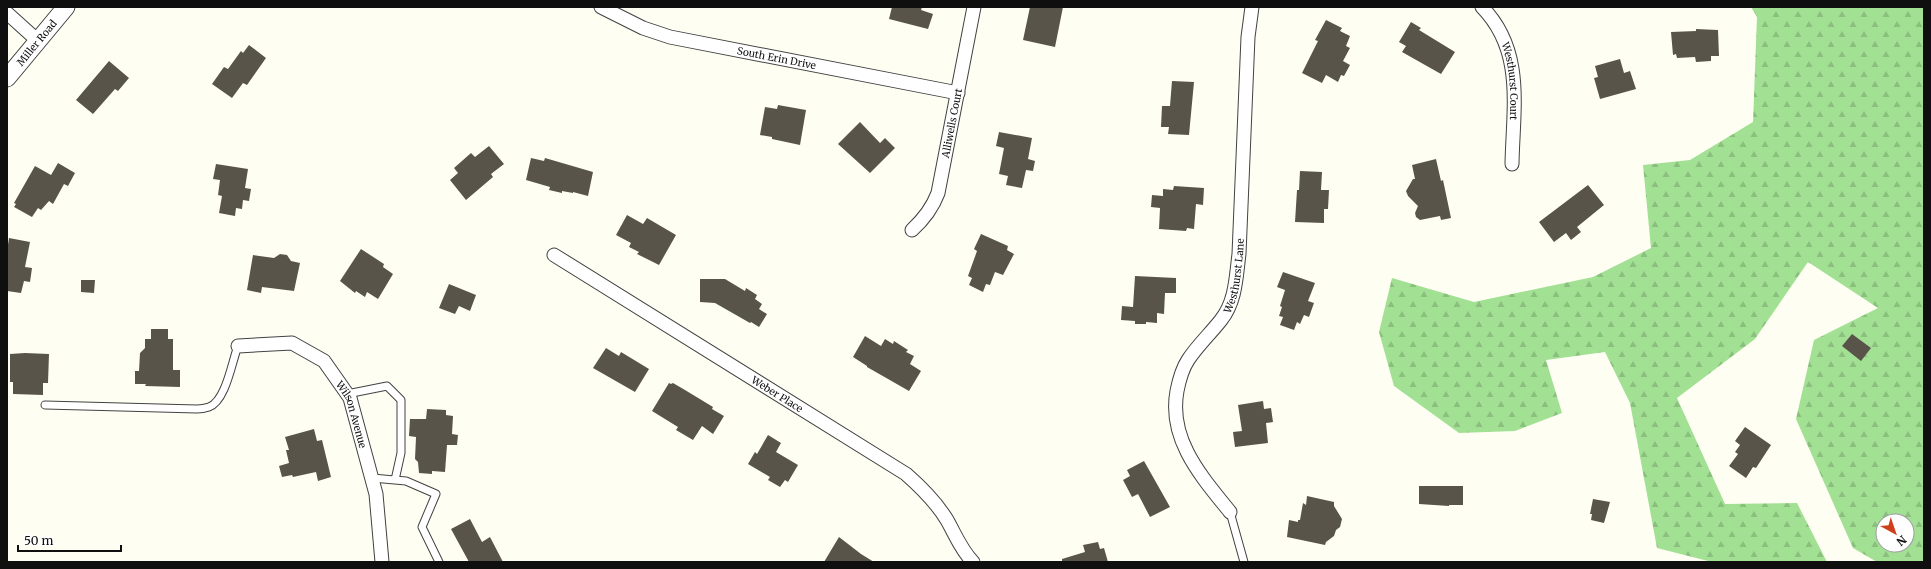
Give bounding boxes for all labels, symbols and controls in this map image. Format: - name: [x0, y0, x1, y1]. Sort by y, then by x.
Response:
- street label: Miller Road: [14, 17, 59, 68]
- street label: Westhurst Court: [1499, 39, 1521, 120]
- street label: South Erin Drive: [736, 44, 817, 72]
- street label: Alliwells Court: [938, 87, 965, 160]
- street label: Westhurst Lane: [1220, 238, 1246, 316]
- street label: Weber Place: [748, 373, 805, 415]
- street label: Wilson Avenue: [333, 377, 370, 449]
- north arrow: [1875, 513, 1915, 553]
- scale bar: [18, 527, 121, 553]
- text: 50 m: [24, 533, 53, 548]
- text: N: [1893, 533, 1909, 549]

